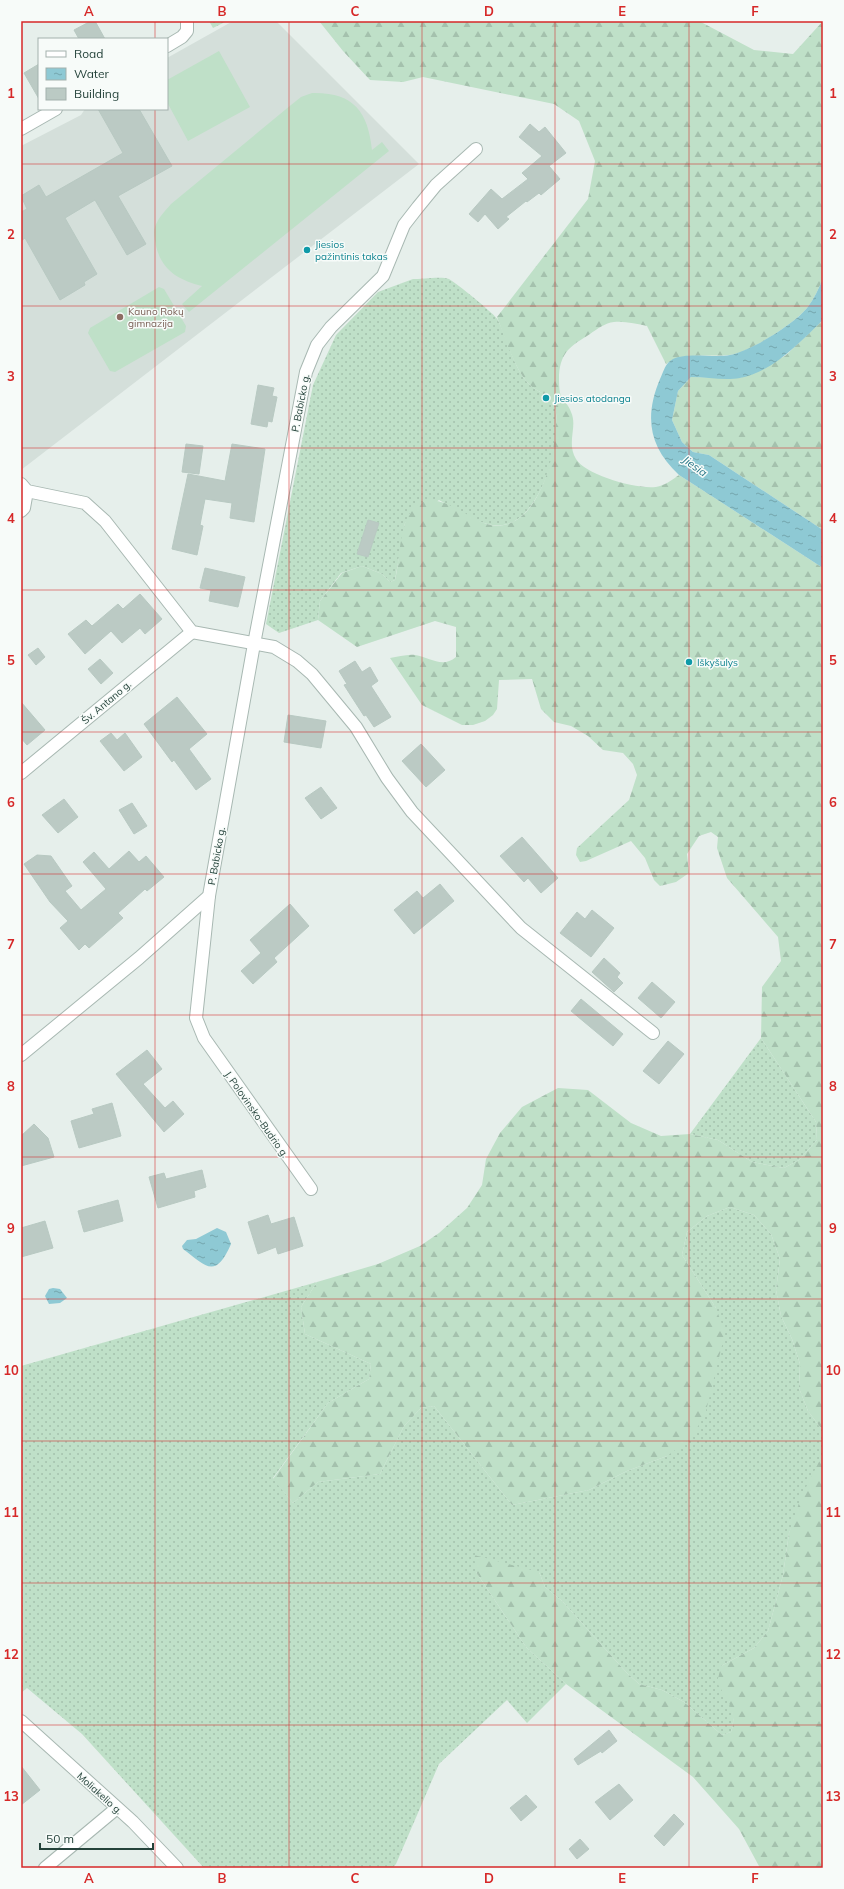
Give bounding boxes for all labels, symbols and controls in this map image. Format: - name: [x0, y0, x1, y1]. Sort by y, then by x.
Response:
- text: A: [84, 3, 94, 19]
- text: B: [218, 3, 227, 19]
- text: C: [351, 3, 360, 19]
- text: D: [484, 3, 494, 19]
- text: E: [618, 3, 626, 19]
- text: F: [751, 3, 759, 19]
- legend: [38, 38, 168, 110]
- text: Road: [74, 46, 103, 61]
- text: Water: [74, 66, 110, 81]
- text: 1: [7, 85, 15, 101]
- text: 1: [829, 85, 837, 101]
- text: Building: [74, 86, 119, 101]
- text: 2: [7, 226, 15, 242]
- text: 2: [829, 226, 837, 242]
- place label: Jiesios pažintinis takas: [315, 238, 388, 263]
- marker: Jiesios pažintinis takas: [302, 245, 312, 255]
- place label: Kauno Rokų gimnazija: [128, 305, 184, 330]
- marker: Kauno Rokų gimnazija: [115, 312, 125, 322]
- text: 3: [7, 368, 15, 384]
- text: 3: [829, 368, 837, 384]
- street label: P. Babicko g.: [289, 373, 312, 433]
- place label: Jiesios atodanga: [554, 392, 631, 405]
- marker: Jiesios atodanga: [541, 393, 551, 403]
- water label: Jiesia: [679, 452, 710, 480]
- text: 4: [7, 510, 15, 526]
- text: 4: [829, 510, 837, 526]
- text: 5: [7, 652, 15, 668]
- text: 5: [829, 652, 837, 668]
- place label: Iškyšulys: [697, 656, 738, 669]
- marker: Iškyšulys: [684, 657, 694, 667]
- street label: Šv. Antano g.: [79, 678, 134, 727]
- text: 6: [7, 794, 15, 810]
- text: 6: [829, 794, 837, 810]
- street label: P. Babicko g.: [205, 826, 228, 886]
- text: 7: [7, 936, 15, 952]
- text: 7: [829, 936, 837, 952]
- street label: J. Polovinsko-Budrio g.: [222, 1068, 291, 1160]
- text: 8: [7, 1078, 15, 1094]
- text: 8: [829, 1078, 837, 1094]
- text: 9: [7, 1220, 15, 1236]
- text: 9: [829, 1220, 837, 1236]
- text: 10: [3, 1362, 19, 1378]
- text: 10: [825, 1362, 841, 1378]
- text: 11: [3, 1504, 19, 1520]
- text: 11: [825, 1504, 841, 1520]
- text: 12: [3, 1646, 19, 1662]
- text: 12: [825, 1646, 841, 1662]
- street label: Moliakelio g.: [74, 1770, 125, 1817]
- text: 13: [3, 1788, 19, 1804]
- text: 13: [825, 1788, 841, 1804]
- scale bar: [40, 1825, 153, 1851]
- text: 50 m: [46, 1831, 74, 1846]
- text: A: [84, 1870, 94, 1886]
- text: B: [218, 1870, 227, 1886]
- text: C: [351, 1870, 360, 1886]
- text: D: [484, 1870, 494, 1886]
- text: E: [618, 1870, 626, 1886]
- text: F: [751, 1870, 759, 1886]

